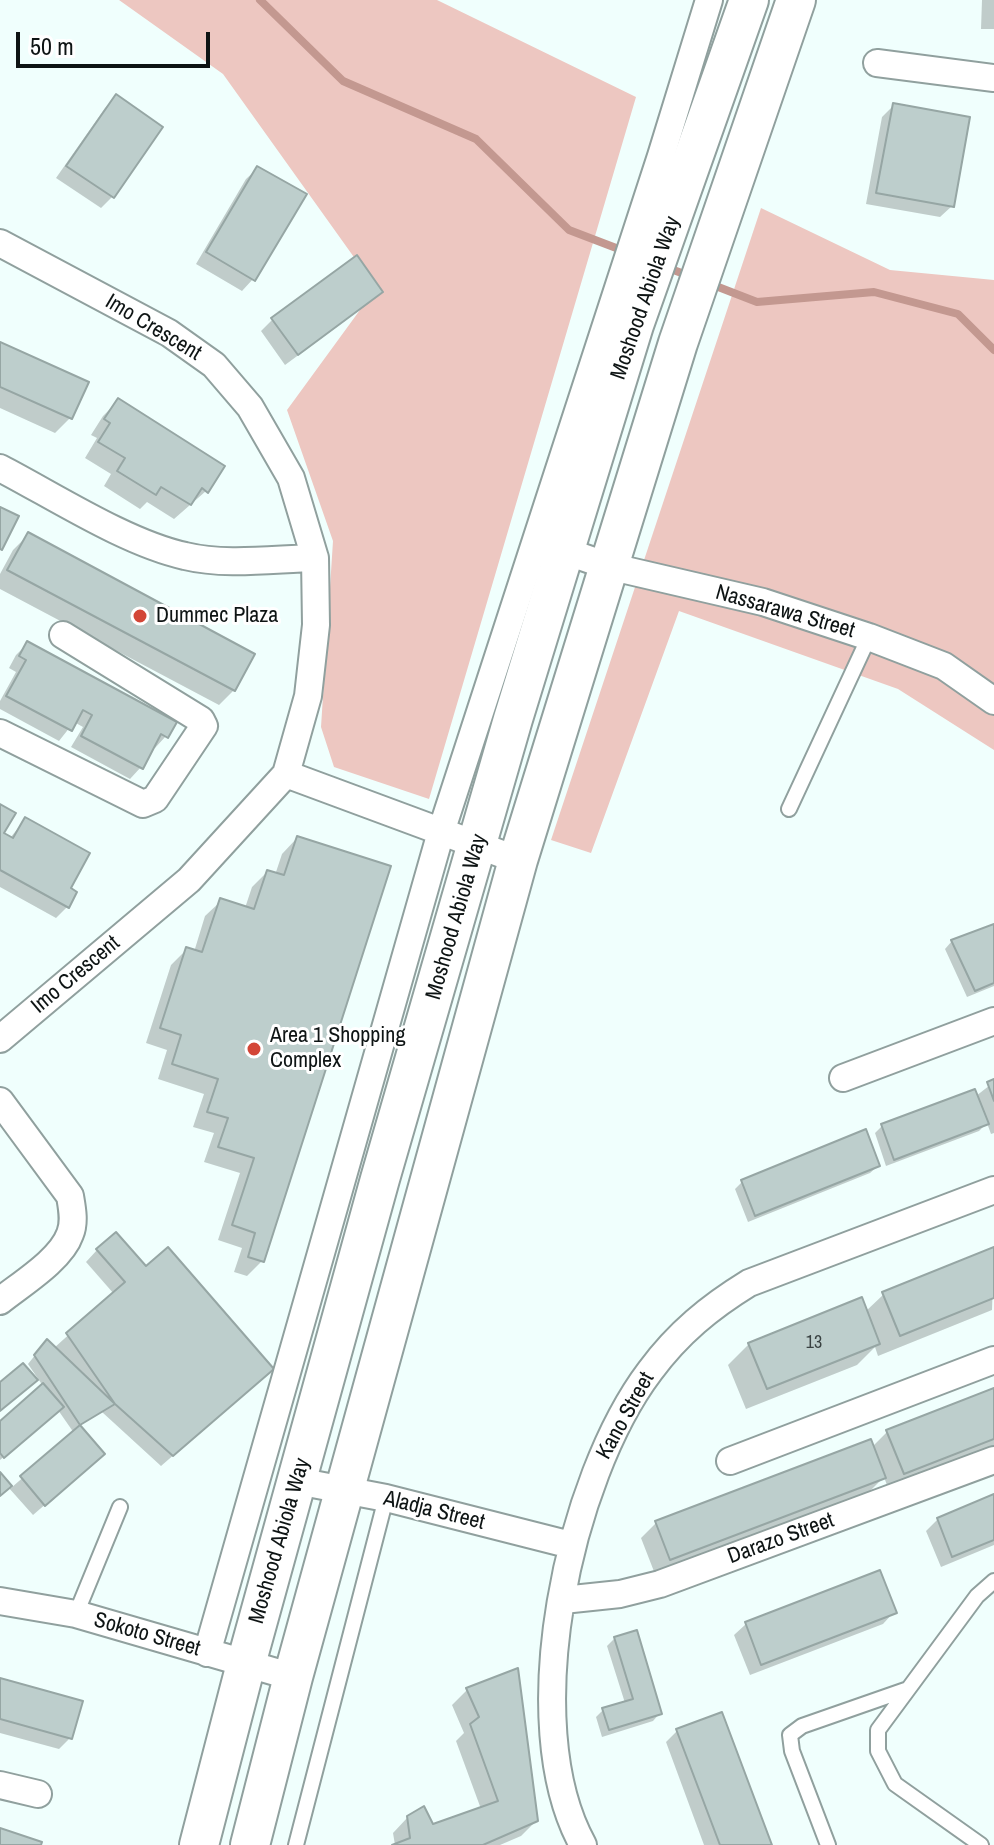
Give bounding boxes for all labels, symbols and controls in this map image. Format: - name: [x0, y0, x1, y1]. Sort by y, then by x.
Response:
- scale bar: [20, 16, 214, 66]
- text: 50 m: [30, 30, 74, 62]
- street label: Moshood Abiola Way: [606, 213, 686, 383]
- street label: Imo Crescent: [100, 289, 206, 367]
- street label: Nassarawa Street: [712, 580, 858, 644]
- place label: Dummec Plaza: [156, 603, 278, 629]
- marker: Dummec Plaza: [131, 607, 149, 625]
- street label: Moshood Abiola Way: [421, 831, 493, 1003]
- street label: Imo Crescent: [26, 930, 126, 1020]
- place label: Area 1 Shopping Complex: [270, 1023, 405, 1074]
- marker: Area 1 Shopping Complex: [245, 1040, 263, 1058]
- house number: 13: [806, 1332, 822, 1354]
- street label: Kano Street: [591, 1368, 661, 1464]
- street label: Moshood Abiola Way: [244, 1455, 316, 1627]
- street label: Aladja Street: [381, 1486, 487, 1536]
- street label: Darazo Street: [724, 1508, 838, 1570]
- street label: Sokoto Street: [91, 1607, 203, 1663]

